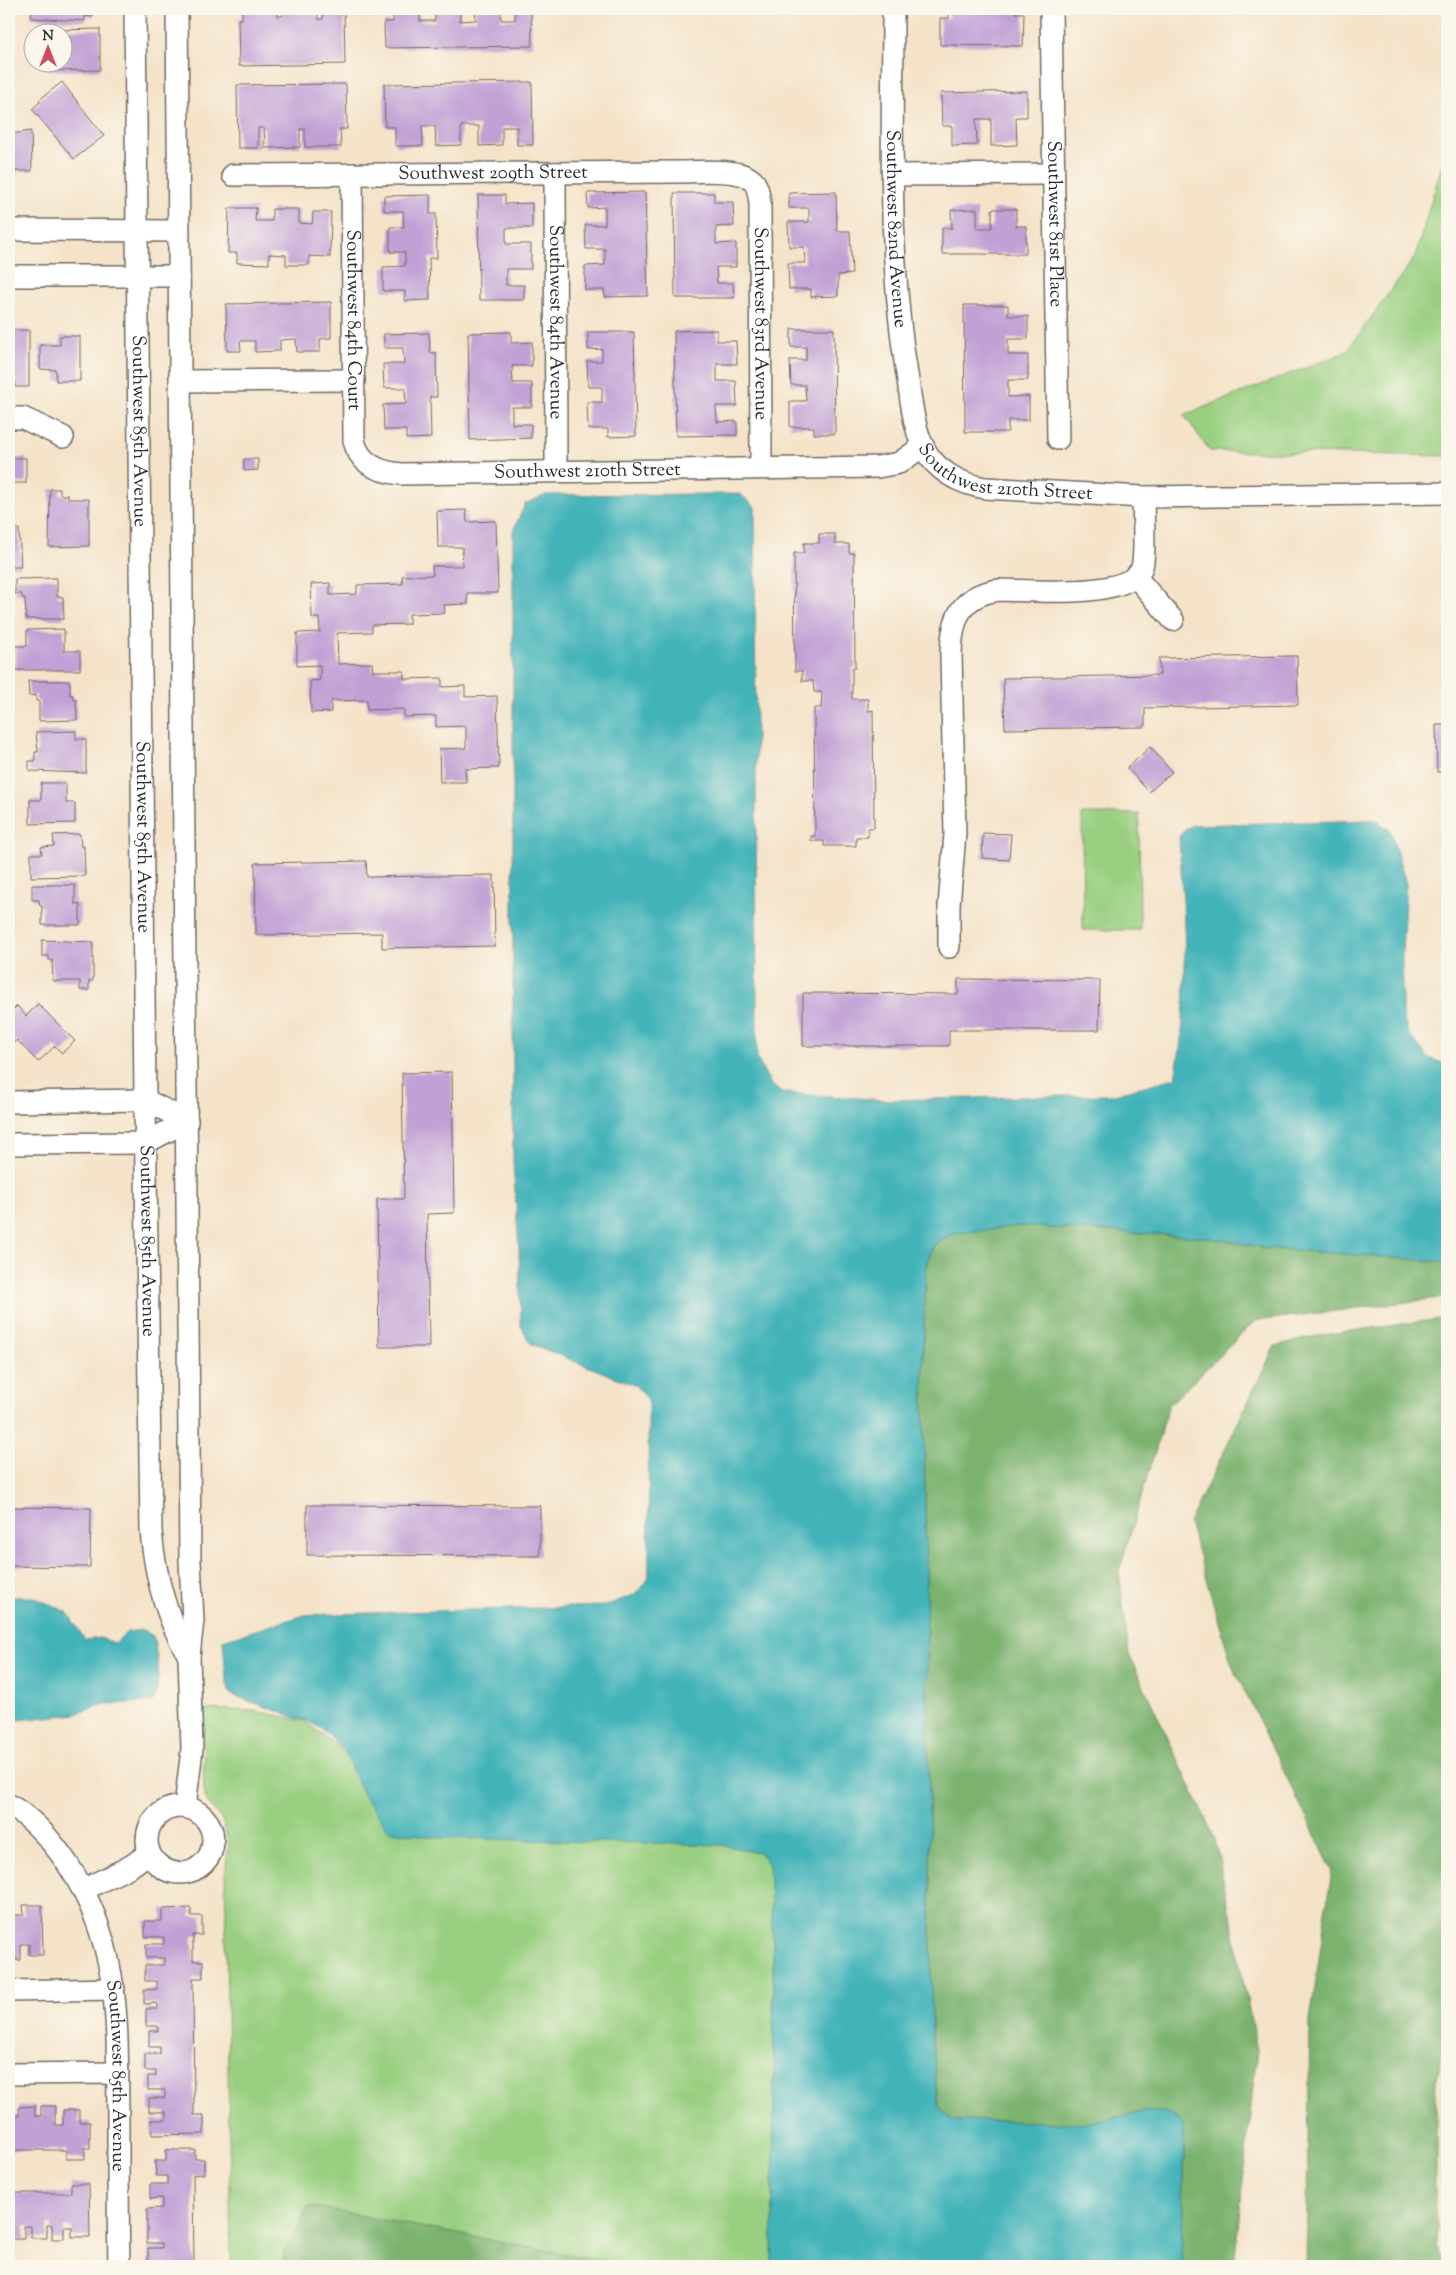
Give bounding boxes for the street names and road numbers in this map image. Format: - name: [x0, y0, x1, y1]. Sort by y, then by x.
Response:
- street label: Southwest 82nd Avenue: [879, 130, 914, 329]
- street label: Southwest 81st Place: [1040, 140, 1069, 308]
- street label: Southwest 209th Street: [398, 159, 588, 187]
- street label: Southwest 84th Avenue: [542, 225, 569, 420]
- street label: Southwest 83rd Avenue: [747, 227, 774, 420]
- street label: Southwest 84th Court: [339, 229, 367, 411]
- street label: Southwest 85th Avenue: [124, 335, 153, 527]
- street label: Southwest 210th Street: [911, 438, 1094, 508]
- street label: Southwest 210th Street: [494, 456, 681, 486]
- street label: Southwest 85th Avenue: [128, 741, 157, 933]
- street label: Southwest 85th Avenue: [132, 1145, 162, 1337]
- street label: Southwest 85th Avenue: [98, 1978, 132, 2172]

